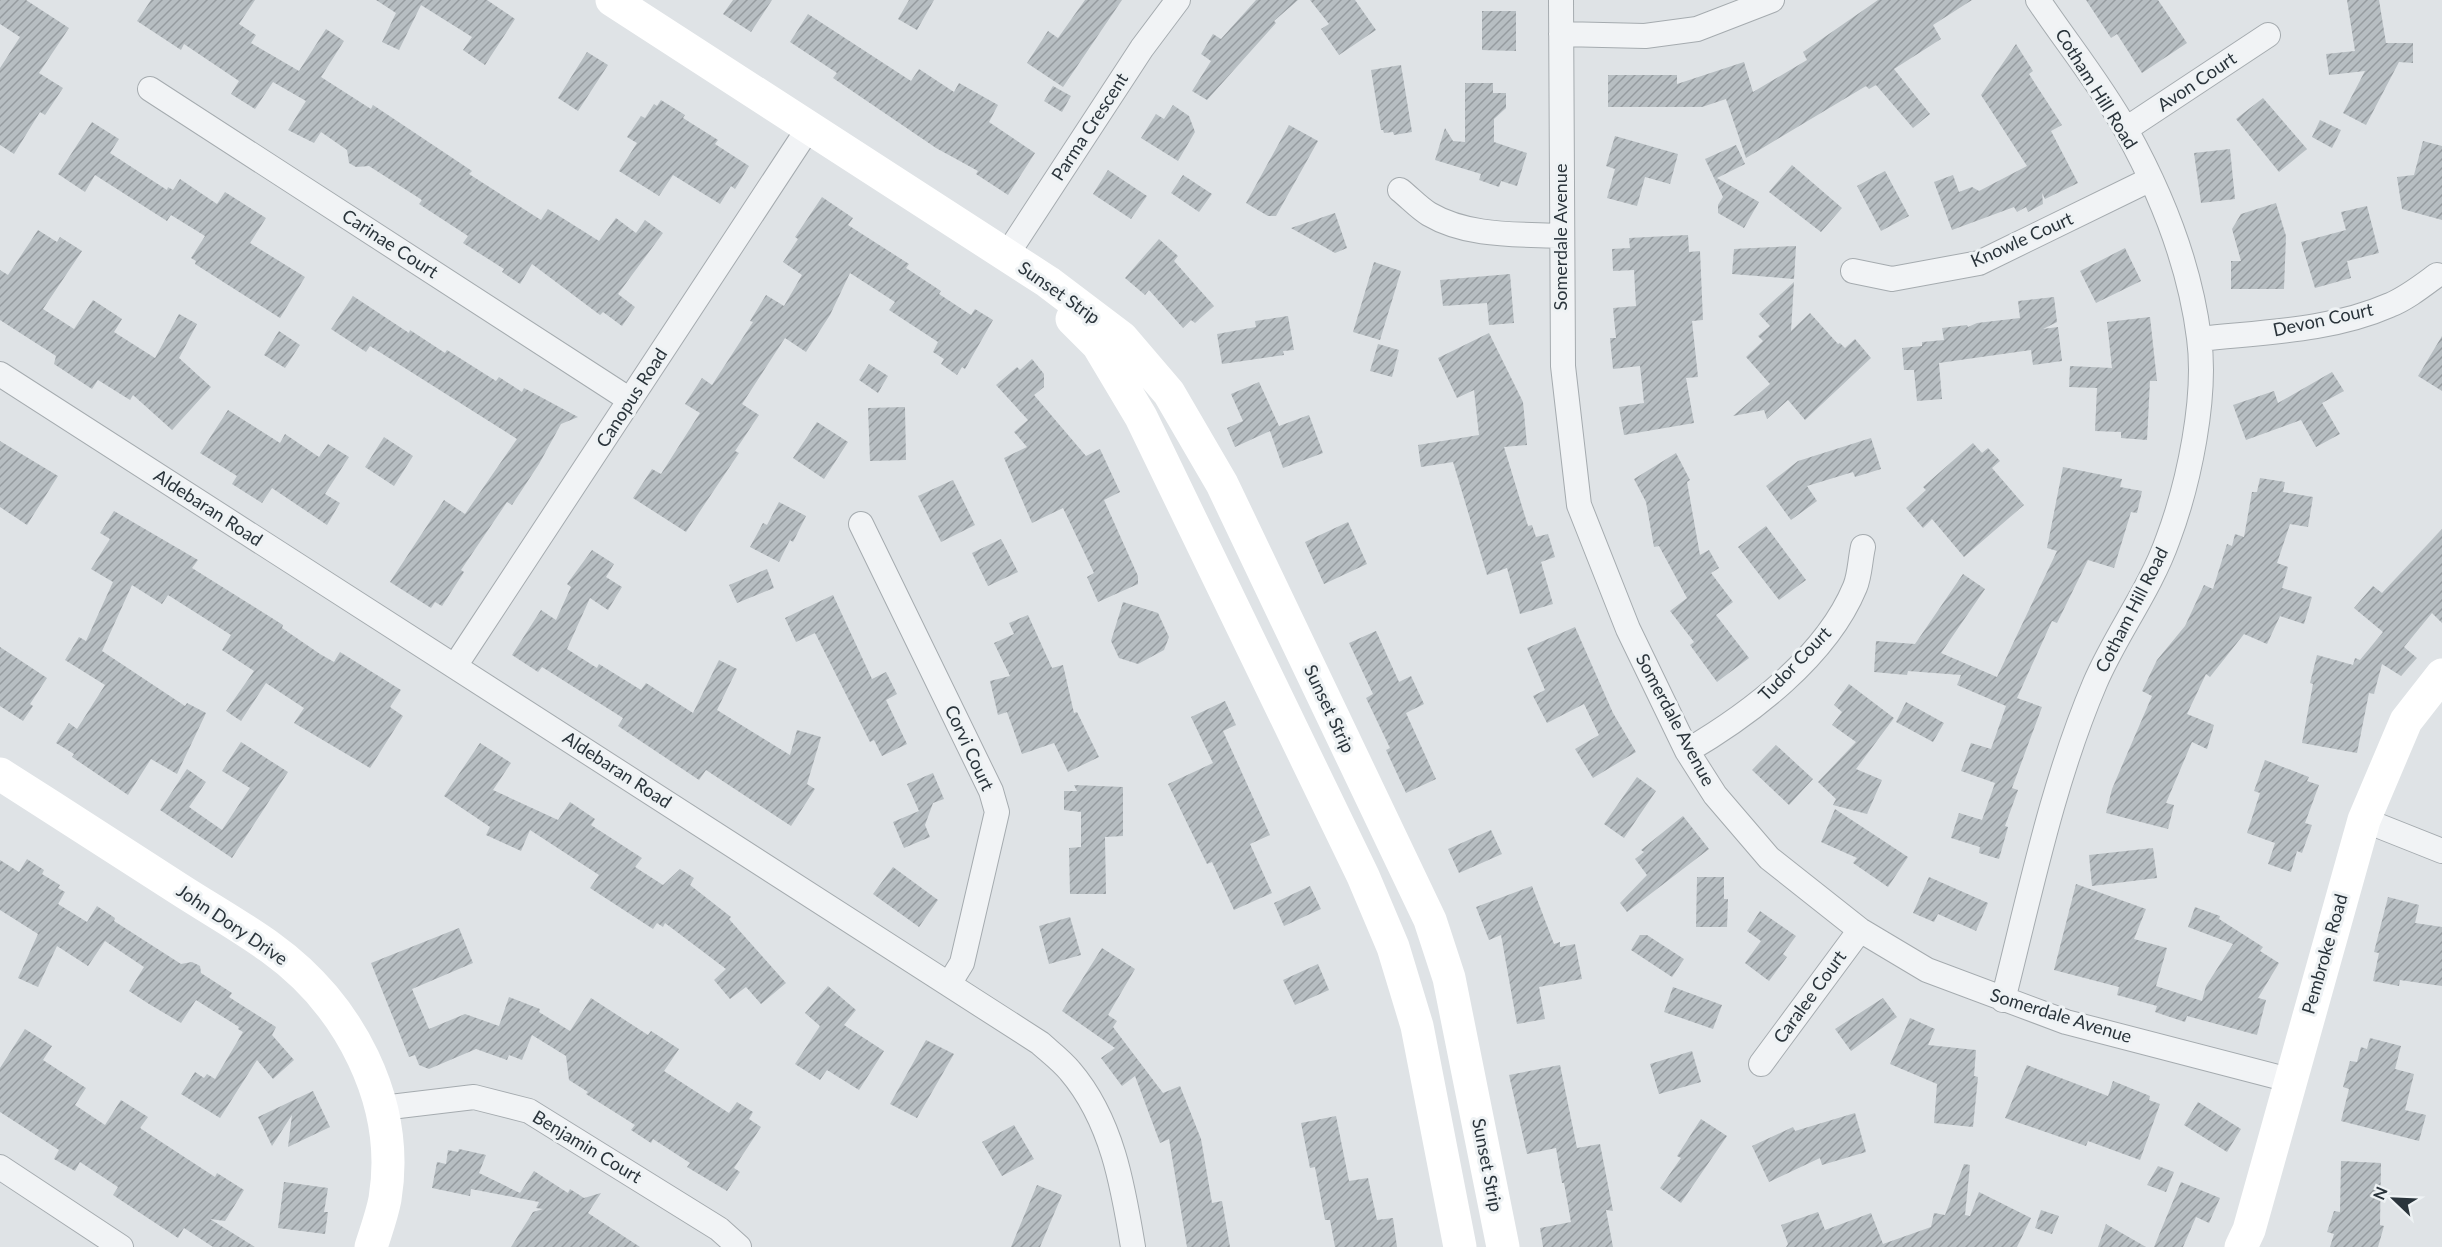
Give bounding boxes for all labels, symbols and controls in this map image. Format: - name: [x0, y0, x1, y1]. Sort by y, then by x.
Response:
- street label: Cotham Hill Road: [2051, 24, 2143, 153]
- street label: Avon Court: [2153, 46, 2241, 116]
- street label: Parma Crescent: [1046, 68, 1132, 185]
- street label: Somerdale Avenue: [1549, 164, 1571, 310]
- street label: Carinae Court: [338, 204, 443, 283]
- street label: Knowle Court: [1967, 207, 2077, 271]
- street label: Sunset Strip: [1014, 256, 1105, 328]
- street label: Devon Court: [2271, 298, 2375, 340]
- street label: Canopus Road: [591, 344, 671, 451]
- street label: Aldebaran Road: [150, 464, 267, 550]
- street label: Cotham Hill Road: [2090, 543, 2172, 676]
- street label: Tudor Court: [1753, 621, 1836, 705]
- street label: Somerdale Avenue: [1632, 650, 1720, 790]
- street label: Sunset Strip: [1300, 661, 1360, 756]
- street label: Corvi Court: [941, 701, 1000, 794]
- street label: Aldebaran Road: [559, 726, 676, 812]
- street label: John Dory Drive: [173, 879, 292, 969]
- street label: Pembroke Road: [2296, 891, 2352, 1016]
- street label: Caralee Court: [1768, 945, 1851, 1047]
- street label: Somerdale Avenue: [1988, 983, 2135, 1047]
- street label: Benjamin Court: [529, 1105, 646, 1188]
- street label: Sunset Strip: [1468, 1116, 1508, 1213]
- north arrow: [2364, 1169, 2424, 1229]
- text: N: [2369, 1184, 2391, 1202]

